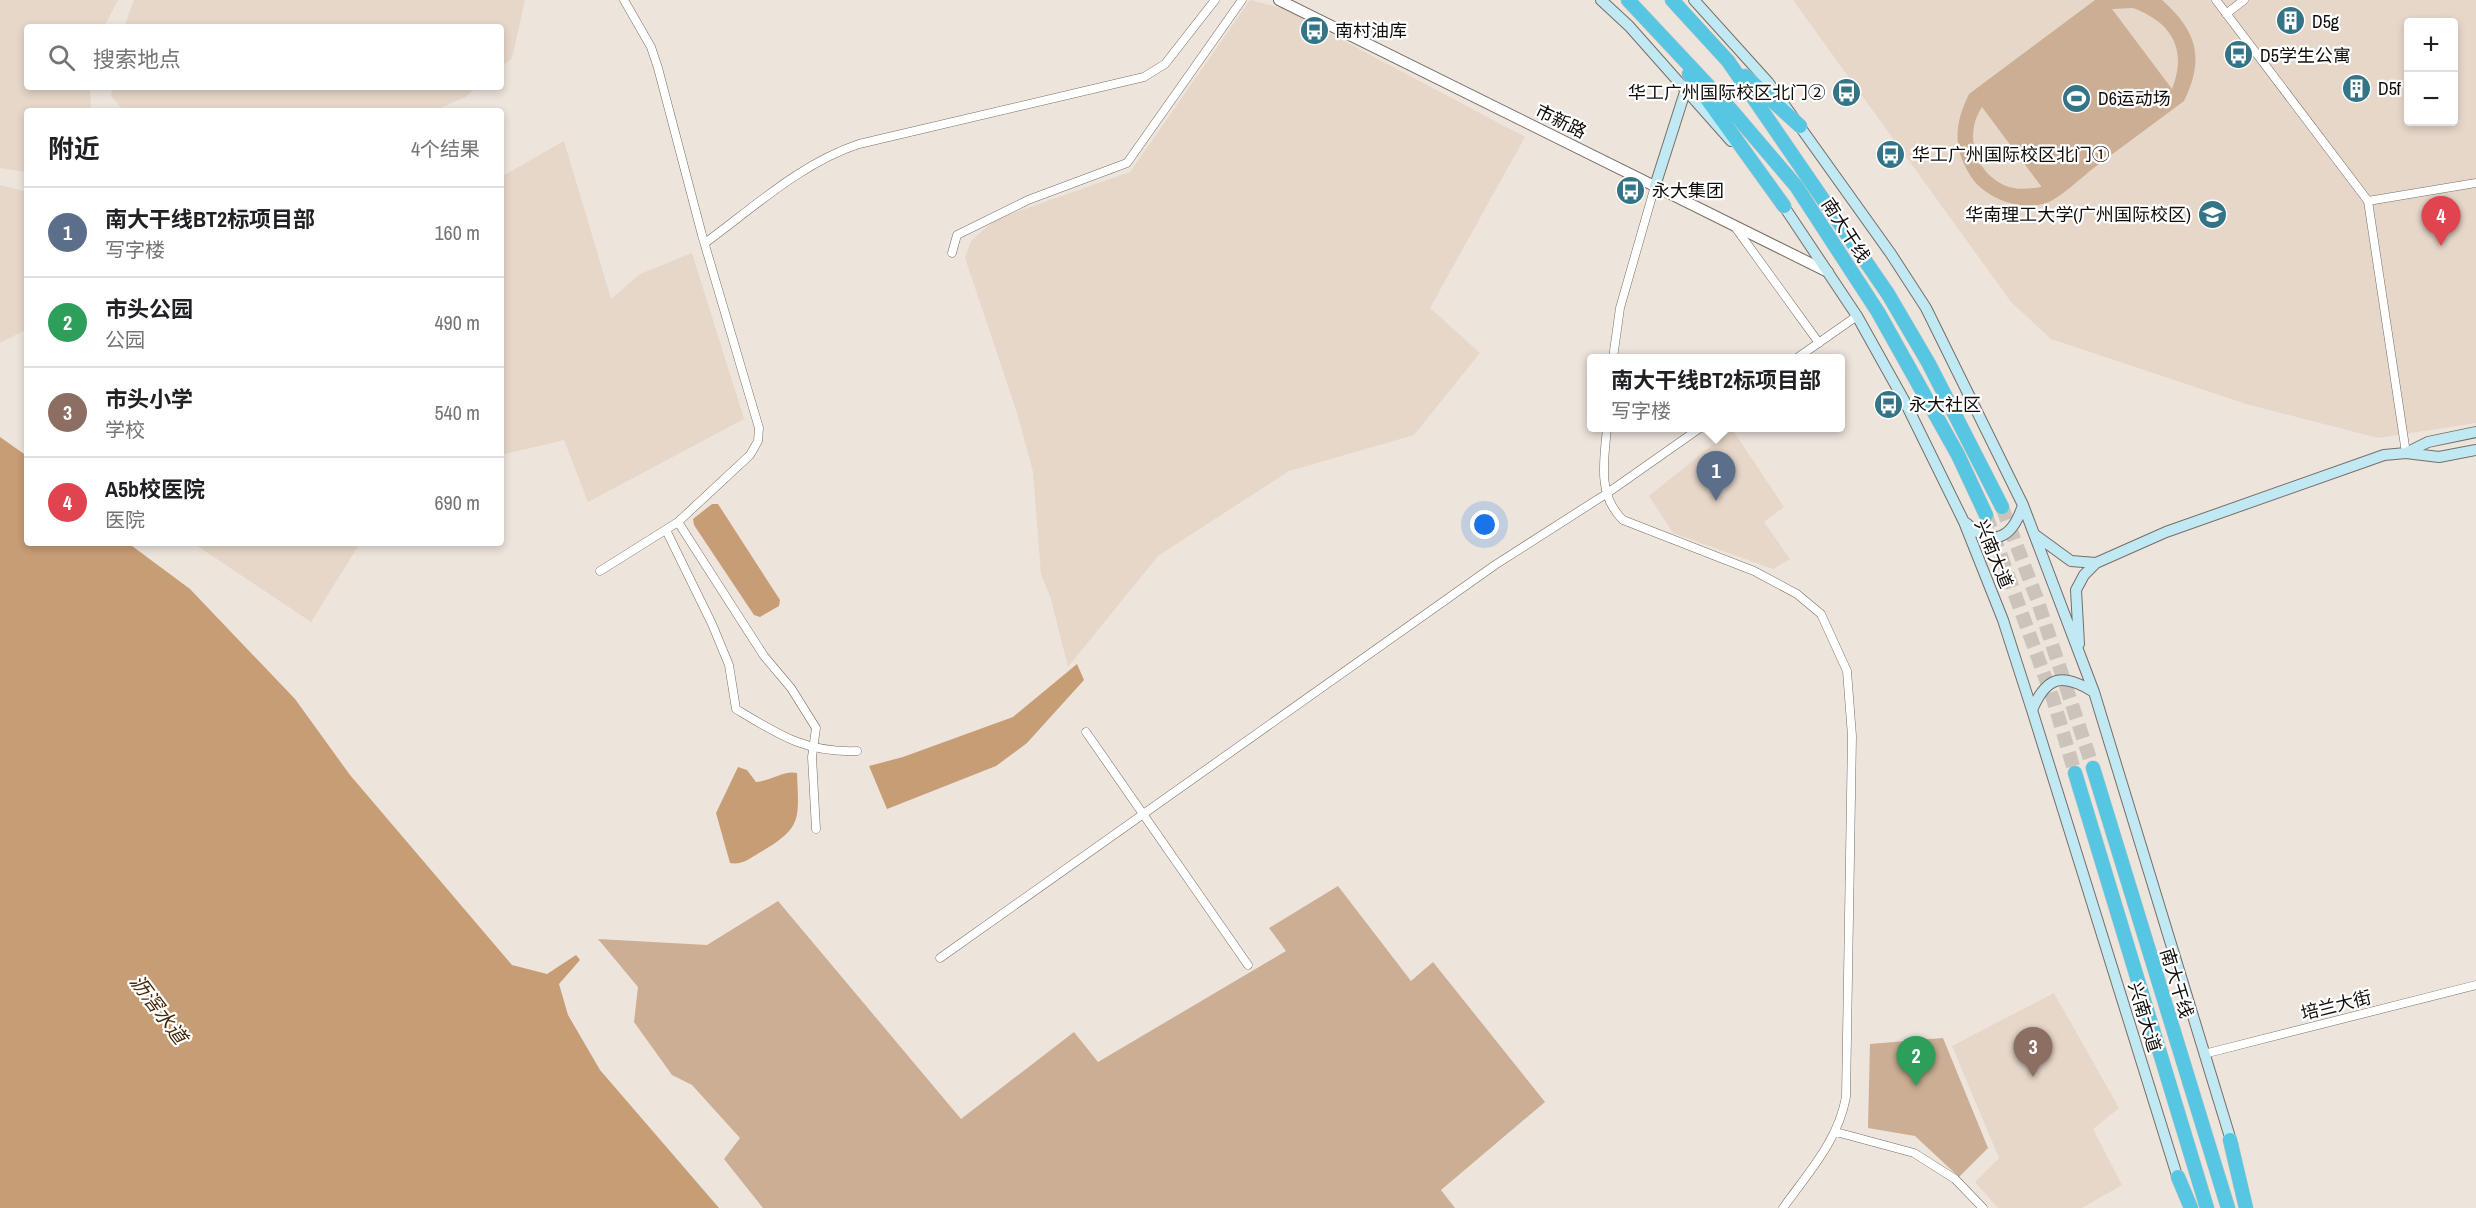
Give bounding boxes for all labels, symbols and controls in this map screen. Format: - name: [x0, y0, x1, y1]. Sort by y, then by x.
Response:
- building icon: D5g: [2275, 5, 2307, 37]
- place label: D5g: [2312, 9, 2340, 34]
- bus stop icon: 南村油库: [1298, 14, 1330, 46]
- place label: 南村油库: [1335, 18, 1407, 43]
- map controls: [2404, 18, 2458, 126]
- button: +: [2404, 18, 2458, 72]
- search box: [24, 24, 504, 90]
- bus stop icon: D5学生公寓: [2223, 39, 2255, 71]
- icon: search: [45, 41, 78, 74]
- place label: D5学生公寓: [2260, 43, 2351, 68]
- text: 搜索地点: [93, 44, 181, 74]
- building icon: D5f: [2341, 72, 2373, 104]
- button: −: [2404, 72, 2458, 126]
- bus stop icon: 华工广州国际校区北门②: [1831, 76, 1863, 108]
- place label: D5f: [2378, 76, 2402, 101]
- place label: 华工广州国际校区北门②: [1628, 80, 1826, 105]
- sports icon: D6运动场: [2061, 82, 2093, 114]
- place label: D6运动场: [2098, 86, 2171, 111]
- street label: 市新路: [1531, 98, 1591, 144]
- text: 附近: [48, 131, 100, 166]
- text: 4个结果: [411, 135, 480, 162]
- bus stop icon: 华工广州国际校区北门①: [1875, 138, 1907, 170]
- place label: 华工广州国际校区北门①: [1912, 142, 2110, 167]
- bus stop icon: 永大集团: [1615, 174, 1647, 206]
- place label: 永大集团: [1652, 178, 1724, 203]
- street label: 南大干线: [1816, 193, 1876, 267]
- pin: 4: [2422, 196, 2460, 246]
- school or university icon: 华南理工大学(广州国际校区): [2196, 198, 2228, 230]
- place label: 华南理工大学(广州国际校区): [1965, 202, 2191, 227]
- text: 南大干线BT2标项目部: [105, 204, 315, 234]
- text: 1: [63, 219, 72, 246]
- text: 160 m: [434, 219, 480, 246]
- text: 写字楼: [105, 236, 165, 263]
- text: 市头公园: [105, 294, 193, 324]
- text: 2: [63, 309, 72, 336]
- text: 490 m: [434, 309, 480, 336]
- text: 公园: [105, 326, 145, 353]
- popup: [1587, 354, 1845, 432]
- text: 南大干线BT2标项目部: [1611, 365, 1821, 395]
- text: 市头小学: [105, 384, 193, 414]
- bus stop icon: 永大社区: [1872, 388, 1904, 420]
- place label: 永大社区: [1909, 392, 1981, 417]
- text: 写字楼: [1611, 397, 1671, 424]
- text: 3: [63, 399, 72, 426]
- text: 540 m: [434, 399, 480, 426]
- text: 学校: [105, 416, 145, 443]
- pin: 1: [1696, 452, 1736, 501]
- text: A5b校医院: [105, 474, 205, 504]
- text: 4: [63, 489, 72, 516]
- text: 690 m: [434, 489, 480, 516]
- text: 医院: [105, 506, 145, 533]
- your location: [1470, 510, 1499, 539]
- street label: 兴南大道: [1969, 516, 2019, 592]
- street label: 南大干线: [2155, 945, 2199, 1021]
- water label: 沥滘水道: [124, 969, 196, 1051]
- street label: 兴南大道: [2123, 979, 2167, 1055]
- street label: 培兰大街: [2298, 984, 2374, 1026]
- pin: 3: [2014, 1028, 2052, 1077]
- pin: 2: [1896, 1036, 1936, 1086]

